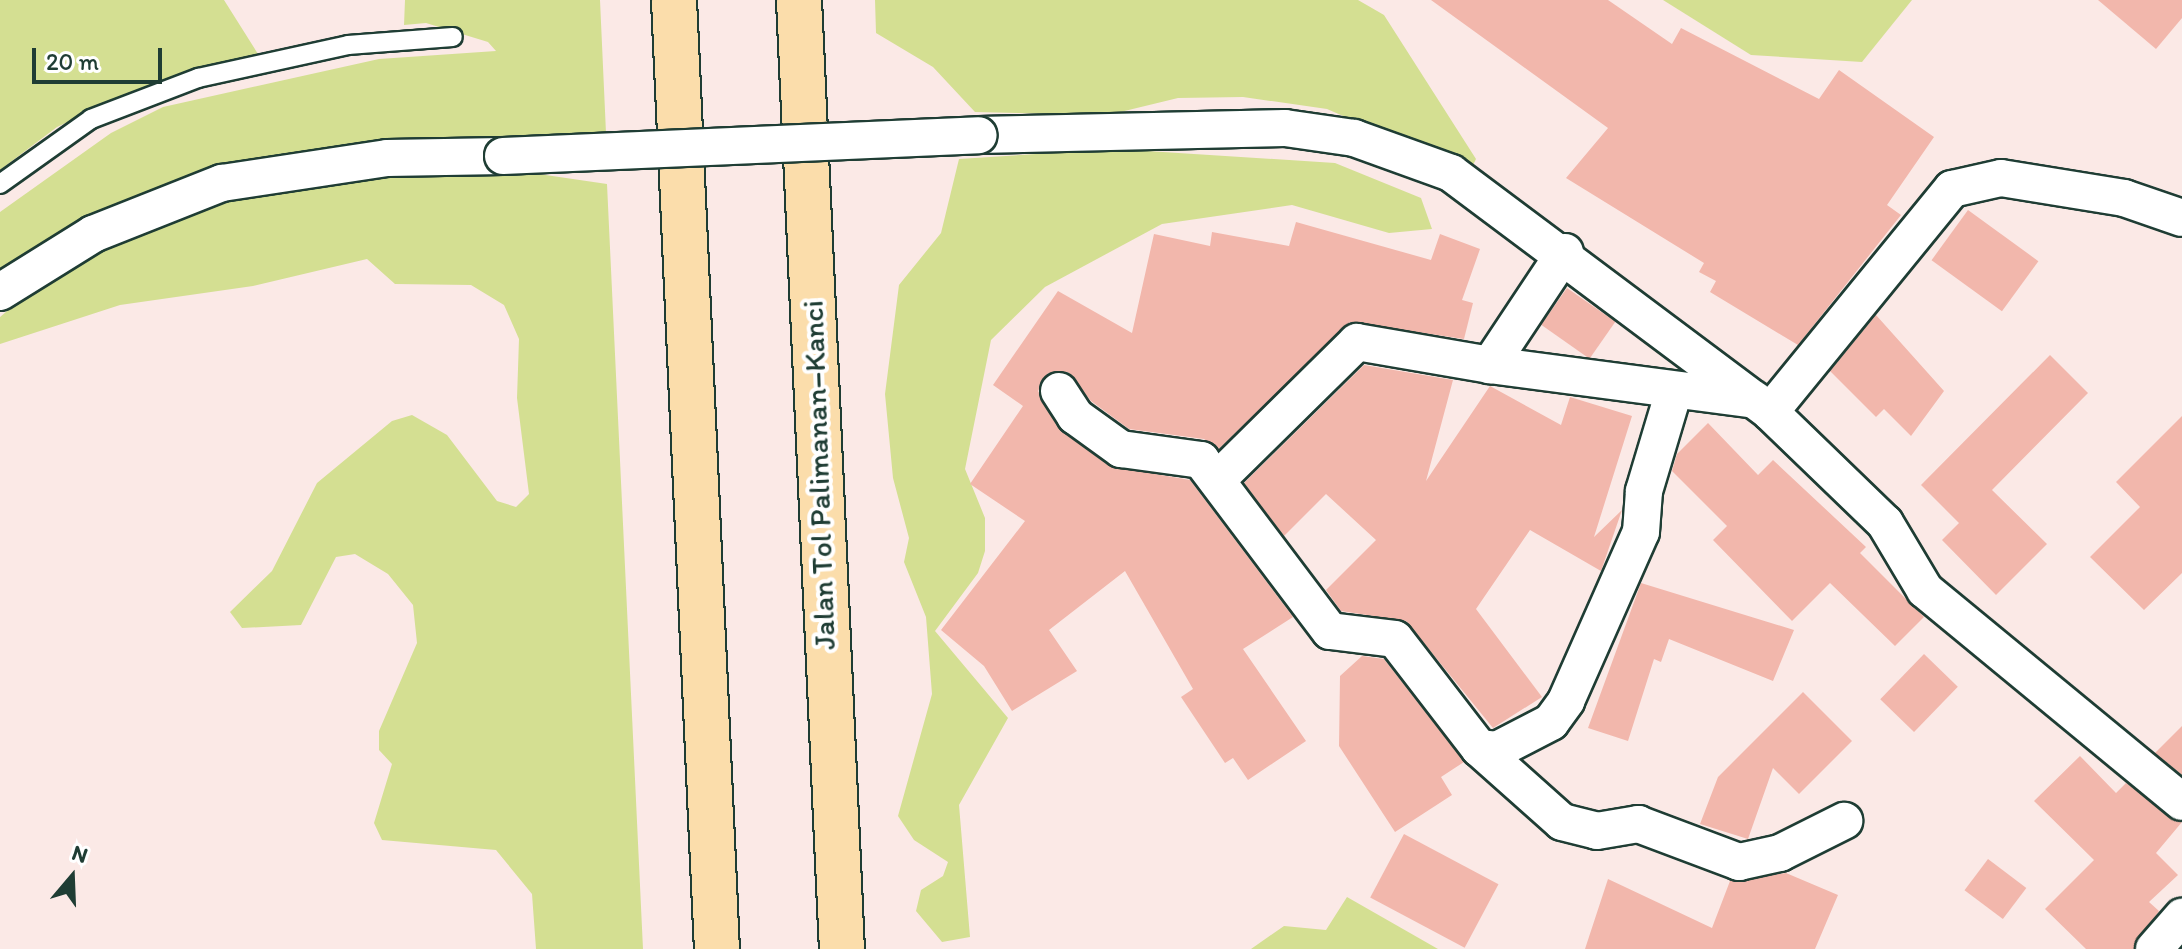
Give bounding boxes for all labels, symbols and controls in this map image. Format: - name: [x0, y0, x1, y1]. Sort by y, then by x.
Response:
- scale bar: [36, 32, 166, 82]
- text: 20 m: [46, 47, 99, 76]
- street label: Jalan Tol Palimanan–Kanci: [795, 302, 843, 648]
- north arrow: [32, 837, 112, 917]
- text: N: [69, 839, 91, 869]

